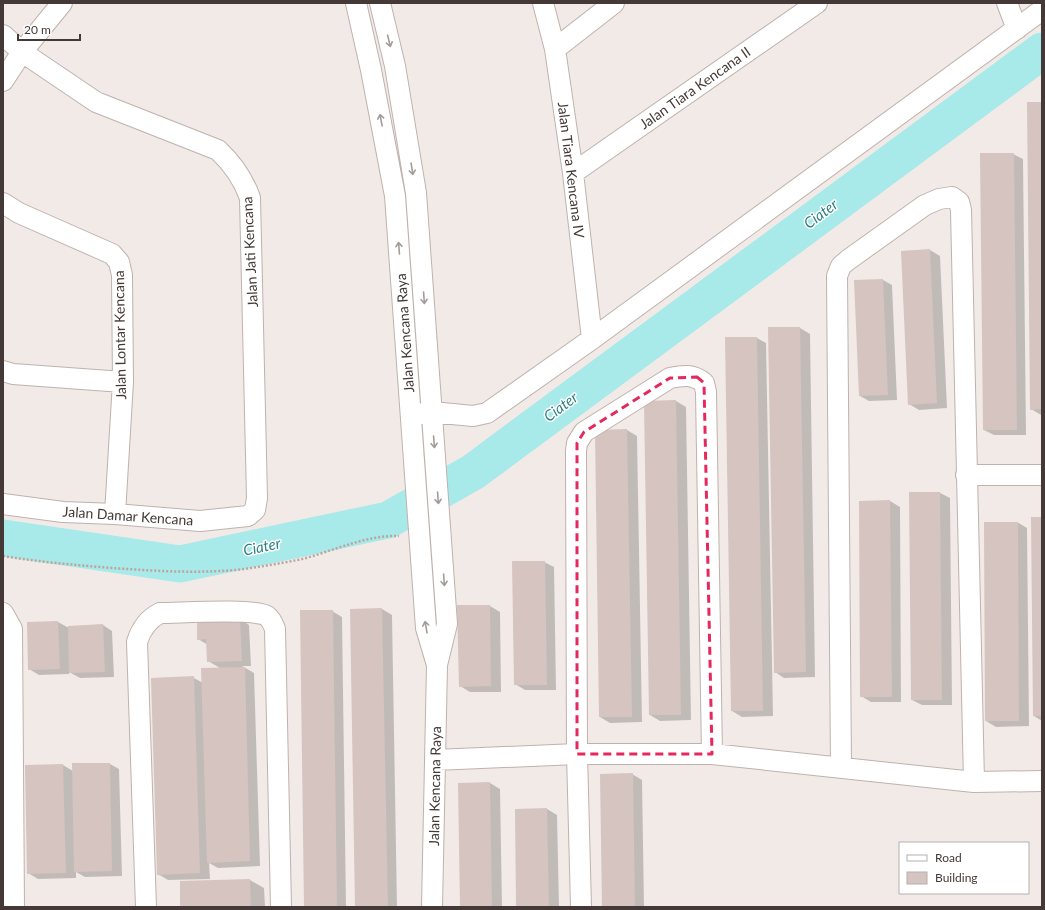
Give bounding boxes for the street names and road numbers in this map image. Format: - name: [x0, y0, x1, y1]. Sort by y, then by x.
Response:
- street label: Jalan Tiara Kencana II: [636, 43, 754, 132]
- street label: Jalan Tiara Kencana IV: [555, 101, 588, 240]
- street label: Jalan Jati Kencana: [238, 196, 261, 308]
- street label: Jalan Lontar Kencana: [110, 270, 129, 400]
- street label: Jalan Kencana Raya: [392, 273, 417, 393]
- street label: Jalan Damar Kencana: [62, 502, 194, 529]
- street label: Jalan Kencana Raya: [425, 726, 444, 846]

